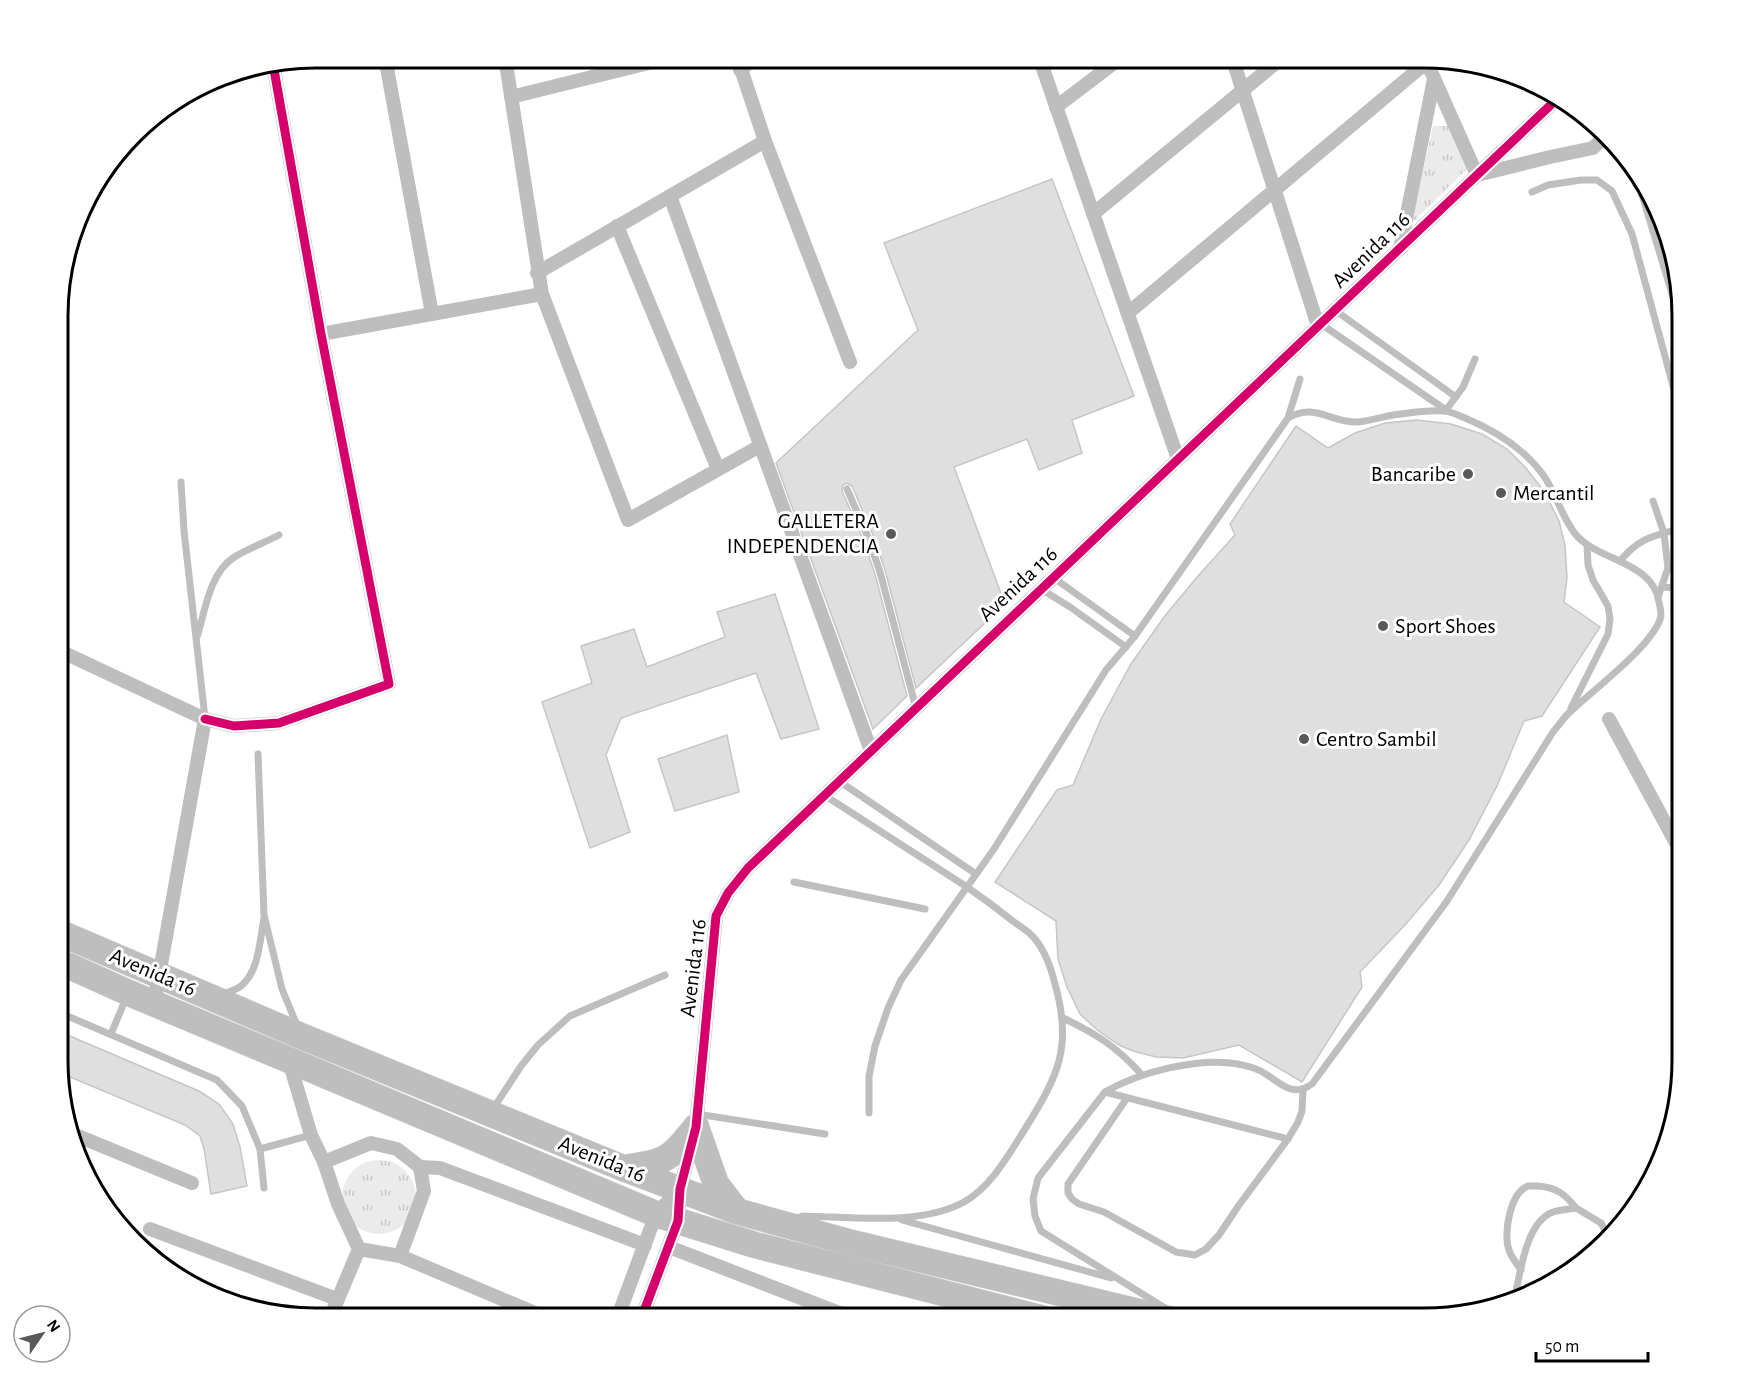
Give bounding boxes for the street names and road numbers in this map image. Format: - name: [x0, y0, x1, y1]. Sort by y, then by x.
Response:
- street label: Avenida 116: [1328, 208, 1414, 292]
- street label: Avenida 116: [974, 542, 1062, 626]
- street label: Avenida 116: [676, 918, 710, 1018]
- street label: Avenida 16: [107, 944, 199, 1000]
- street label: Avenida 16: [556, 1132, 648, 1186]

